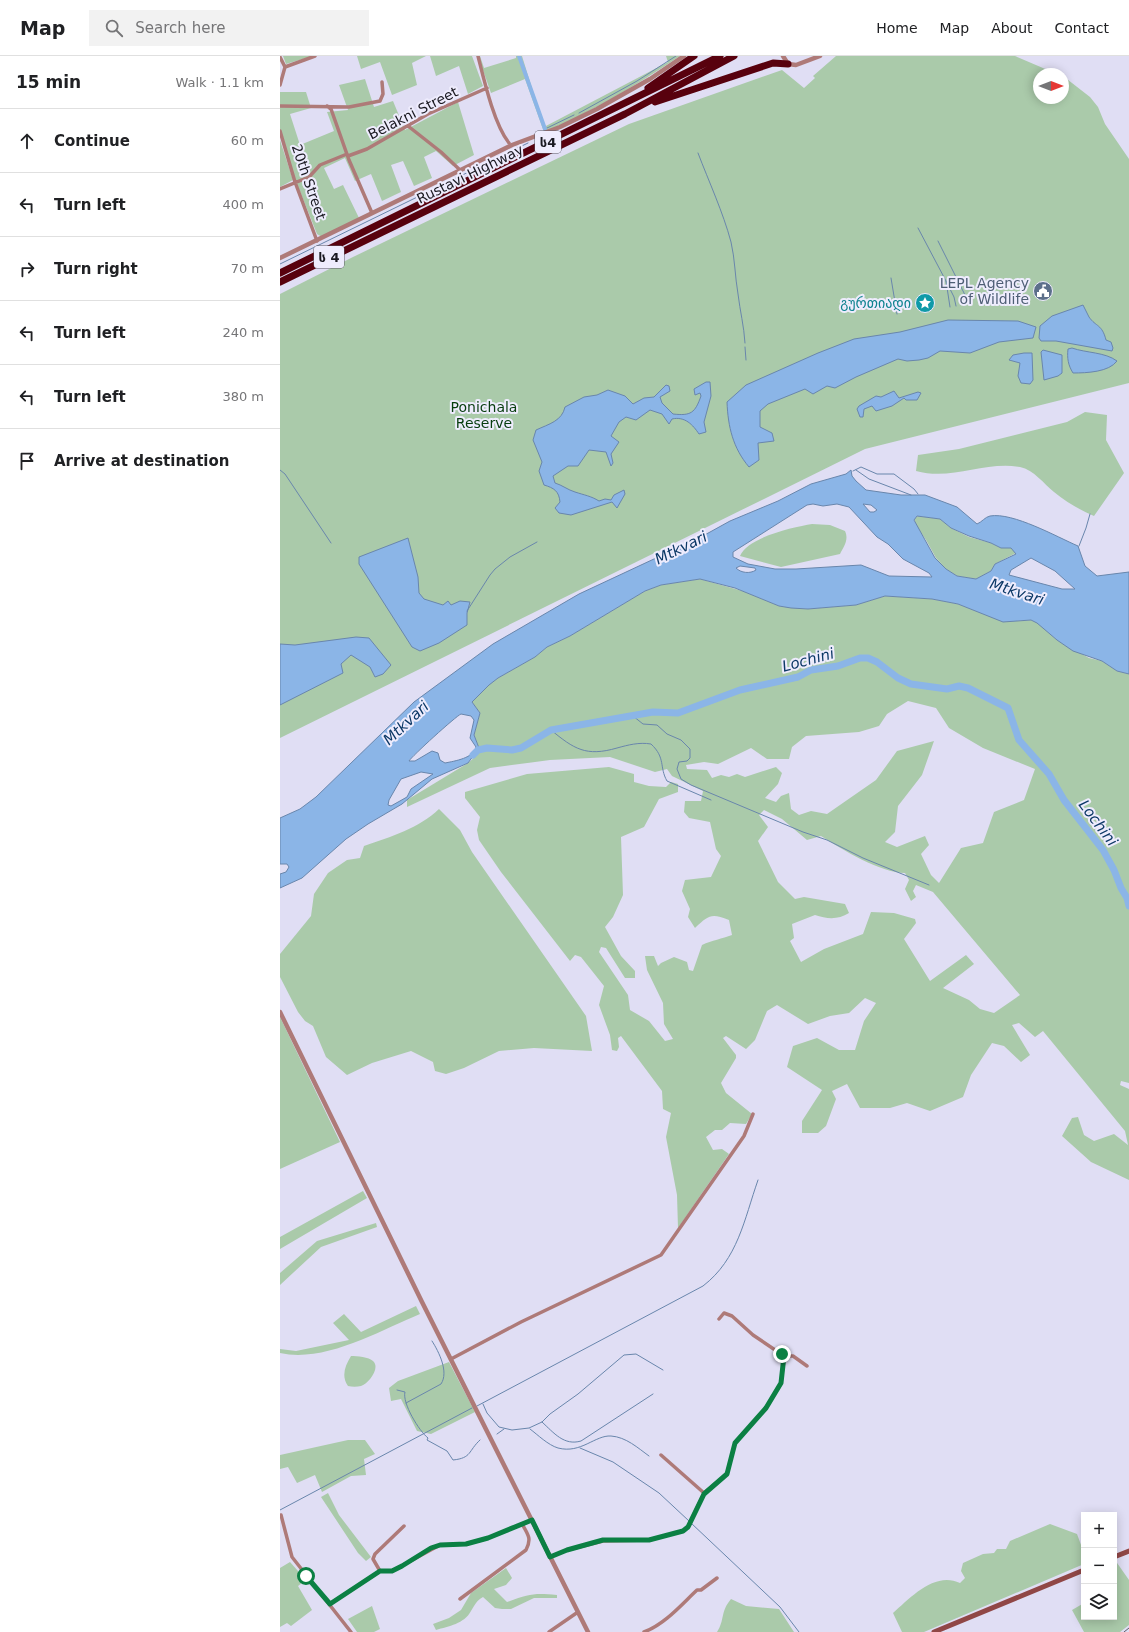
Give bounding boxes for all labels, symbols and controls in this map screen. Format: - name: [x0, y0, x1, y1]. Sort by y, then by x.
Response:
- search box: [89, 10, 369, 46]
- text: Map: [20, 17, 65, 39]
- icon: search: [103, 17, 125, 39]
- text: Search here: [135, 19, 225, 37]
- text: Home: [876, 20, 918, 36]
- text: Map: [940, 20, 969, 36]
- text: About: [991, 20, 1033, 36]
- text: Contact: [1055, 20, 1109, 36]
- north arrow: [1033, 68, 1069, 104]
- text: 15 min: [16, 72, 81, 92]
- text: Walk · 1.1 km: [175, 75, 264, 90]
- street label: Belakni Street: [365, 83, 461, 142]
- icon: ahead: [16, 130, 38, 152]
- road number: ს4: [535, 131, 561, 153]
- text: Continue: [54, 132, 130, 150]
- text: 60 m: [231, 133, 264, 148]
- street label: Rustavi Highway: [414, 141, 526, 207]
- street label: 20th Street: [289, 142, 330, 223]
- icon: left: [16, 194, 38, 216]
- text: Turn left: [54, 196, 126, 214]
- text: 400 m: [222, 197, 264, 212]
- road number: ს 4: [314, 246, 344, 268]
- icon: right: [16, 258, 38, 280]
- text: Turn right: [54, 260, 138, 278]
- text: 70 m: [231, 261, 264, 276]
- place label: LEPL Agency of Wildlife: [940, 275, 1029, 307]
- public building icon: LEPL Agency of Wildlife: [1032, 280, 1054, 302]
- place icon: გურთიადი: [914, 292, 936, 314]
- place label: გურთიადი: [840, 295, 911, 311]
- icon: left: [16, 322, 38, 344]
- text: Turn left: [54, 324, 126, 342]
- text: 240 m: [222, 325, 264, 340]
- icon: left: [16, 386, 38, 408]
- text: Turn left: [54, 388, 126, 406]
- text: 380 m: [222, 389, 264, 404]
- park label: Ponichala Reserve: [451, 399, 517, 431]
- icon: arrive: [16, 450, 38, 472]
- text: Arrive at destination: [54, 452, 229, 470]
- water label: Mtkvari: [652, 527, 711, 568]
- water label: Mtkvari: [988, 575, 1047, 609]
- water label: Lochini: [780, 644, 837, 676]
- water label: Mtkvari: [379, 697, 433, 749]
- water label: Lochini: [1075, 796, 1122, 850]
- route end: [773, 1345, 791, 1363]
- map controls: [1081, 1512, 1117, 1620]
- button: +: [1081, 1512, 1117, 1548]
- button: −: [1081, 1548, 1117, 1584]
- route start: [297, 1567, 315, 1585]
- button: layers: [1081, 1584, 1117, 1620]

